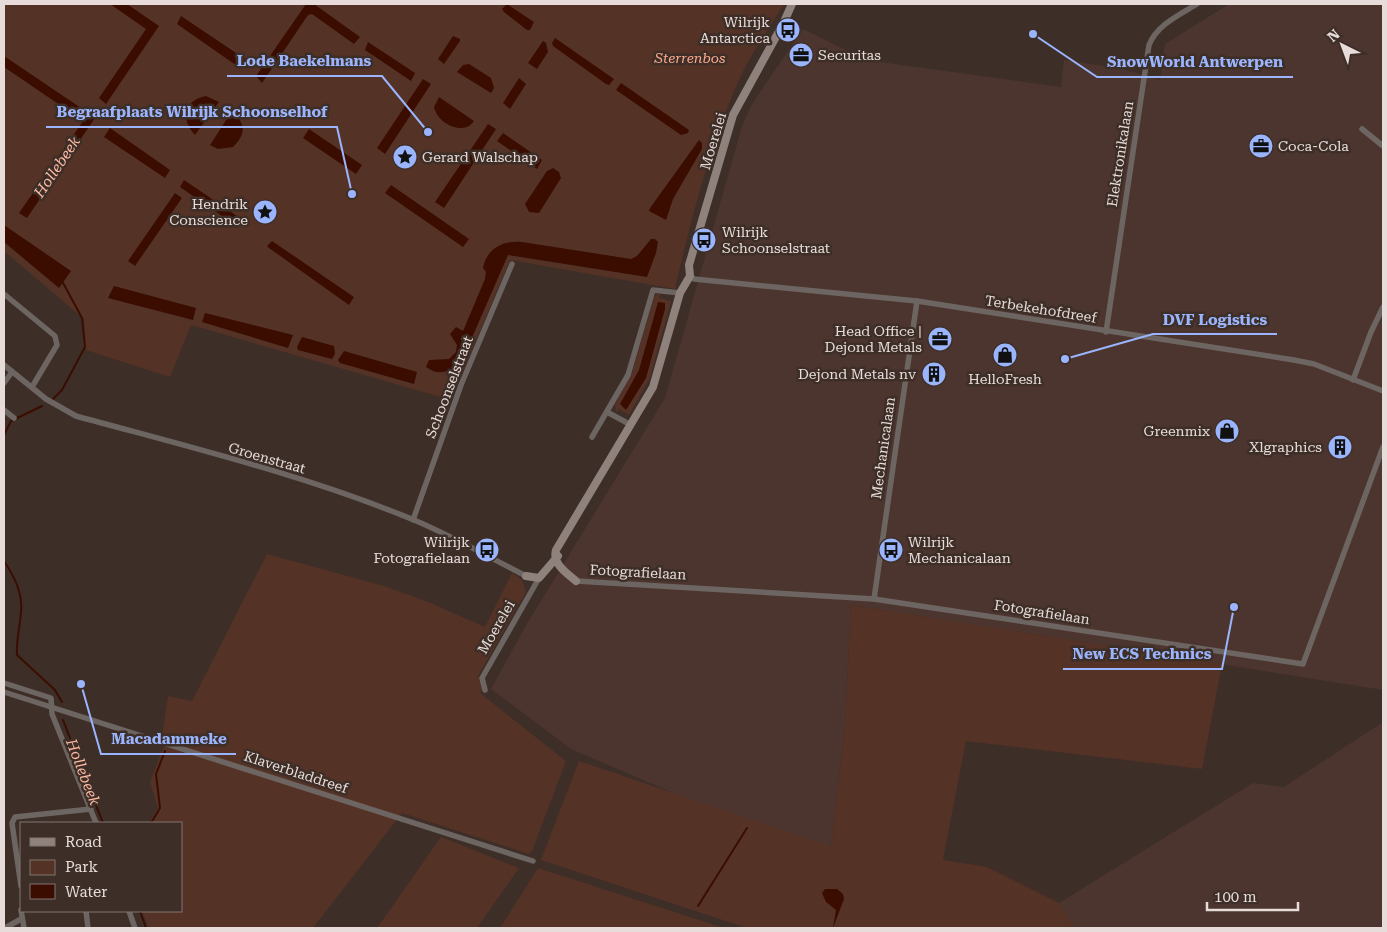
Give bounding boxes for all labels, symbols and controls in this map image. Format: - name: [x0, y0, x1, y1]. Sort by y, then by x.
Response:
- place label: Wilrijk Antarctica: [700, 14, 770, 46]
- bus stop icon: Wilrijk Antarctica: [775, 17, 801, 43]
- north arrow: [1317, 20, 1367, 70]
- text: N: [1324, 26, 1343, 45]
- office icon: Securitas: [788, 42, 814, 68]
- callout: Lode Baekelmans: [227, 46, 382, 76]
- place label: Securitas: [818, 47, 881, 63]
- callout: SnowWorld Antwerpen: [1097, 47, 1293, 77]
- park label: Sterrenbos: [654, 50, 726, 66]
- text: Lode Baekelmans: [237, 52, 372, 70]
- text: SnowWorld Antwerpen: [1107, 53, 1283, 71]
- callout: Begraafplaats Wilrijk Schoonselhof: [46, 97, 337, 127]
- street label: Elektronikalaan: [1104, 100, 1136, 208]
- text: Begraafplaats Wilrijk Schoonselhof: [57, 103, 328, 121]
- street label: Moerelei: [697, 110, 729, 172]
- water label: Hollebeek: [29, 132, 84, 202]
- office icon: Coca-Cola: [1248, 133, 1274, 159]
- place label: Coca-Cola: [1278, 138, 1349, 154]
- place icon: Gerard Walschap: [392, 144, 418, 170]
- place label: Gerard Walschap: [422, 149, 538, 165]
- place label: Hendrik Conscience: [169, 196, 248, 228]
- place icon: Hendrik Conscience: [252, 199, 278, 225]
- place label: Wilrijk Schoonselstraat: [722, 224, 830, 256]
- bus stop icon: Wilrijk Schoonselstraat: [691, 227, 717, 253]
- street label: Terbekehofdreef: [984, 292, 1099, 326]
- callout: DVF Logistics: [1153, 304, 1277, 334]
- text: DVF Logistics: [1163, 311, 1267, 329]
- place label: Head Office | Dejond Metals: [825, 323, 922, 355]
- office icon: Head Office | Dejond Metals: [927, 326, 953, 352]
- street label: Schoonselstraat: [422, 334, 476, 440]
- shop icon: HelloFresh: [992, 342, 1018, 368]
- building icon: Dejond Metals nv: [921, 361, 947, 387]
- place label: Dejond Metals nv: [798, 366, 917, 382]
- place label: HelloFresh: [968, 371, 1042, 387]
- street label: Mechanicalaan: [868, 396, 898, 500]
- shop icon: Greenmix: [1214, 418, 1240, 444]
- place label: Greenmix: [1144, 423, 1210, 439]
- building icon: Xlgraphics: [1327, 434, 1353, 460]
- street label: Groenstraat: [227, 439, 307, 477]
- place label: Xlgraphics: [1249, 439, 1322, 455]
- place label: Wilrijk Fotografielaan: [373, 534, 470, 566]
- place label: Wilrijk Mechanicalaan: [908, 534, 1011, 566]
- bus stop icon: Wilrijk Fotografielaan: [474, 537, 500, 563]
- bus stop icon: Wilrijk Mechanicalaan: [878, 537, 904, 563]
- street label: Fotografielaan: [589, 561, 687, 583]
- street label: Moerelei: [474, 597, 518, 657]
- street label: Fotografielaan: [993, 597, 1091, 627]
- callout: New ECS Technics: [1063, 639, 1222, 669]
- text: New ECS Technics: [1073, 645, 1212, 663]
- callout: Macadammeke: [101, 724, 236, 754]
- text: Macadammeke: [111, 730, 227, 748]
- water label: Hollebeek: [62, 735, 104, 809]
- street label: Klaverbladdreef: [242, 748, 350, 797]
- legend: [20, 822, 182, 912]
- text: Road: [65, 833, 102, 851]
- text: Park: [65, 858, 99, 876]
- scale bar: [1207, 880, 1298, 912]
- text: Water: [65, 883, 107, 901]
- text: 100 m: [1214, 888, 1257, 906]

